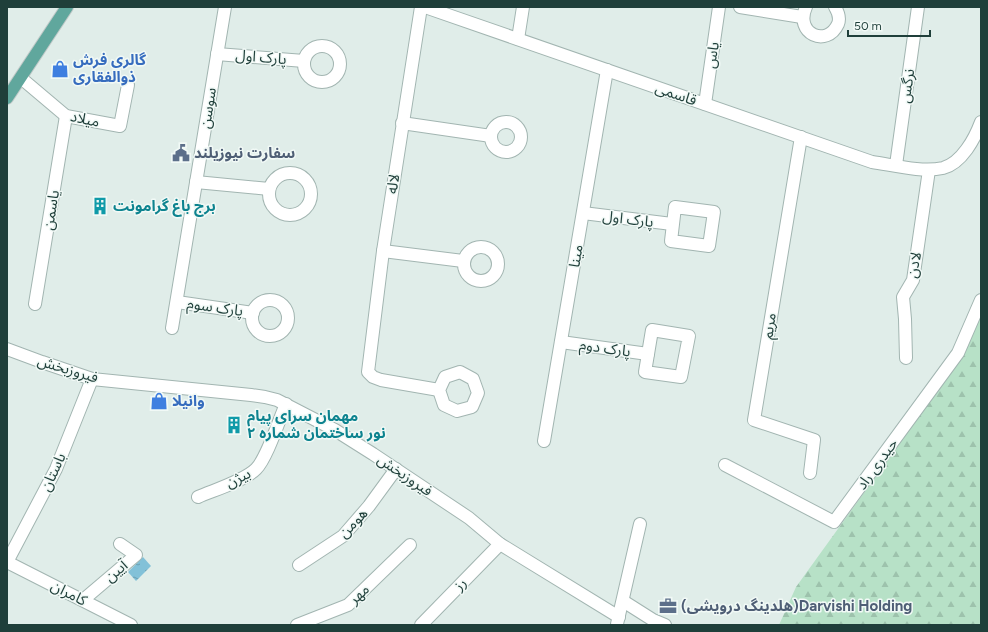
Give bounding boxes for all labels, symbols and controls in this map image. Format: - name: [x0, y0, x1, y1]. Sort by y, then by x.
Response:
- scale bar: [848, 12, 930, 38]
- text: 50 m: [854, 19, 882, 33]
- street label: یاس: [701, 40, 723, 70]
- street label: پارک اول: [235, 46, 287, 69]
- place label: گالری فرش ذوالفقاری: [73, 51, 146, 86]
- shop icon: گالری فرش ذوالفقاری: [50, 59, 70, 79]
- street label: نرگس: [896, 68, 918, 104]
- street label: قاسمی: [653, 79, 699, 110]
- street label: سوسن: [196, 86, 220, 130]
- street label: میلاد: [69, 107, 101, 131]
- public building icon: سفارت نیوزیلند: [171, 143, 191, 163]
- place label: سفارت نیوزیلند: [194, 144, 295, 162]
- street label: لاله: [383, 173, 403, 195]
- street label: یاسمن: [39, 189, 63, 231]
- building icon: برج باغ گرامونت: [90, 196, 110, 216]
- place label: برج باغ گرامونت: [113, 197, 216, 217]
- street label: پارک اول: [601, 207, 655, 232]
- street label: مینا: [565, 243, 587, 269]
- street label: لادن: [903, 250, 925, 280]
- street label: پارک سوم: [185, 294, 244, 322]
- street label: مریم: [758, 312, 782, 341]
- street label: پارک دوم: [578, 335, 632, 362]
- street label: فیروزبخش: [35, 351, 101, 387]
- shop icon: وانیلا: [149, 391, 169, 411]
- place label: وانیلا: [172, 392, 205, 410]
- place label: مهمان سرای پیام نور ساختمان شماره ۲: [247, 407, 386, 442]
- building icon: مهمان سرای پیام نور ساختمان شماره ۲: [224, 415, 244, 435]
- street label: حیدری راد: [852, 435, 902, 493]
- street label: باستان: [36, 450, 70, 494]
- street label: فیروزبخش: [374, 450, 436, 500]
- street label: بیژن: [222, 464, 254, 492]
- street label: هومن: [335, 504, 371, 542]
- street label: آیین: [101, 556, 132, 586]
- street label: رز: [449, 574, 470, 595]
- street label: کامران: [48, 576, 91, 610]
- street label: مهر: [344, 580, 373, 609]
- office icon: (هلدینگ درویشی)Darvishi Holding: [658, 596, 678, 616]
- place label: (هلدینگ درویشی)Darvishi Holding: [681, 597, 912, 615]

